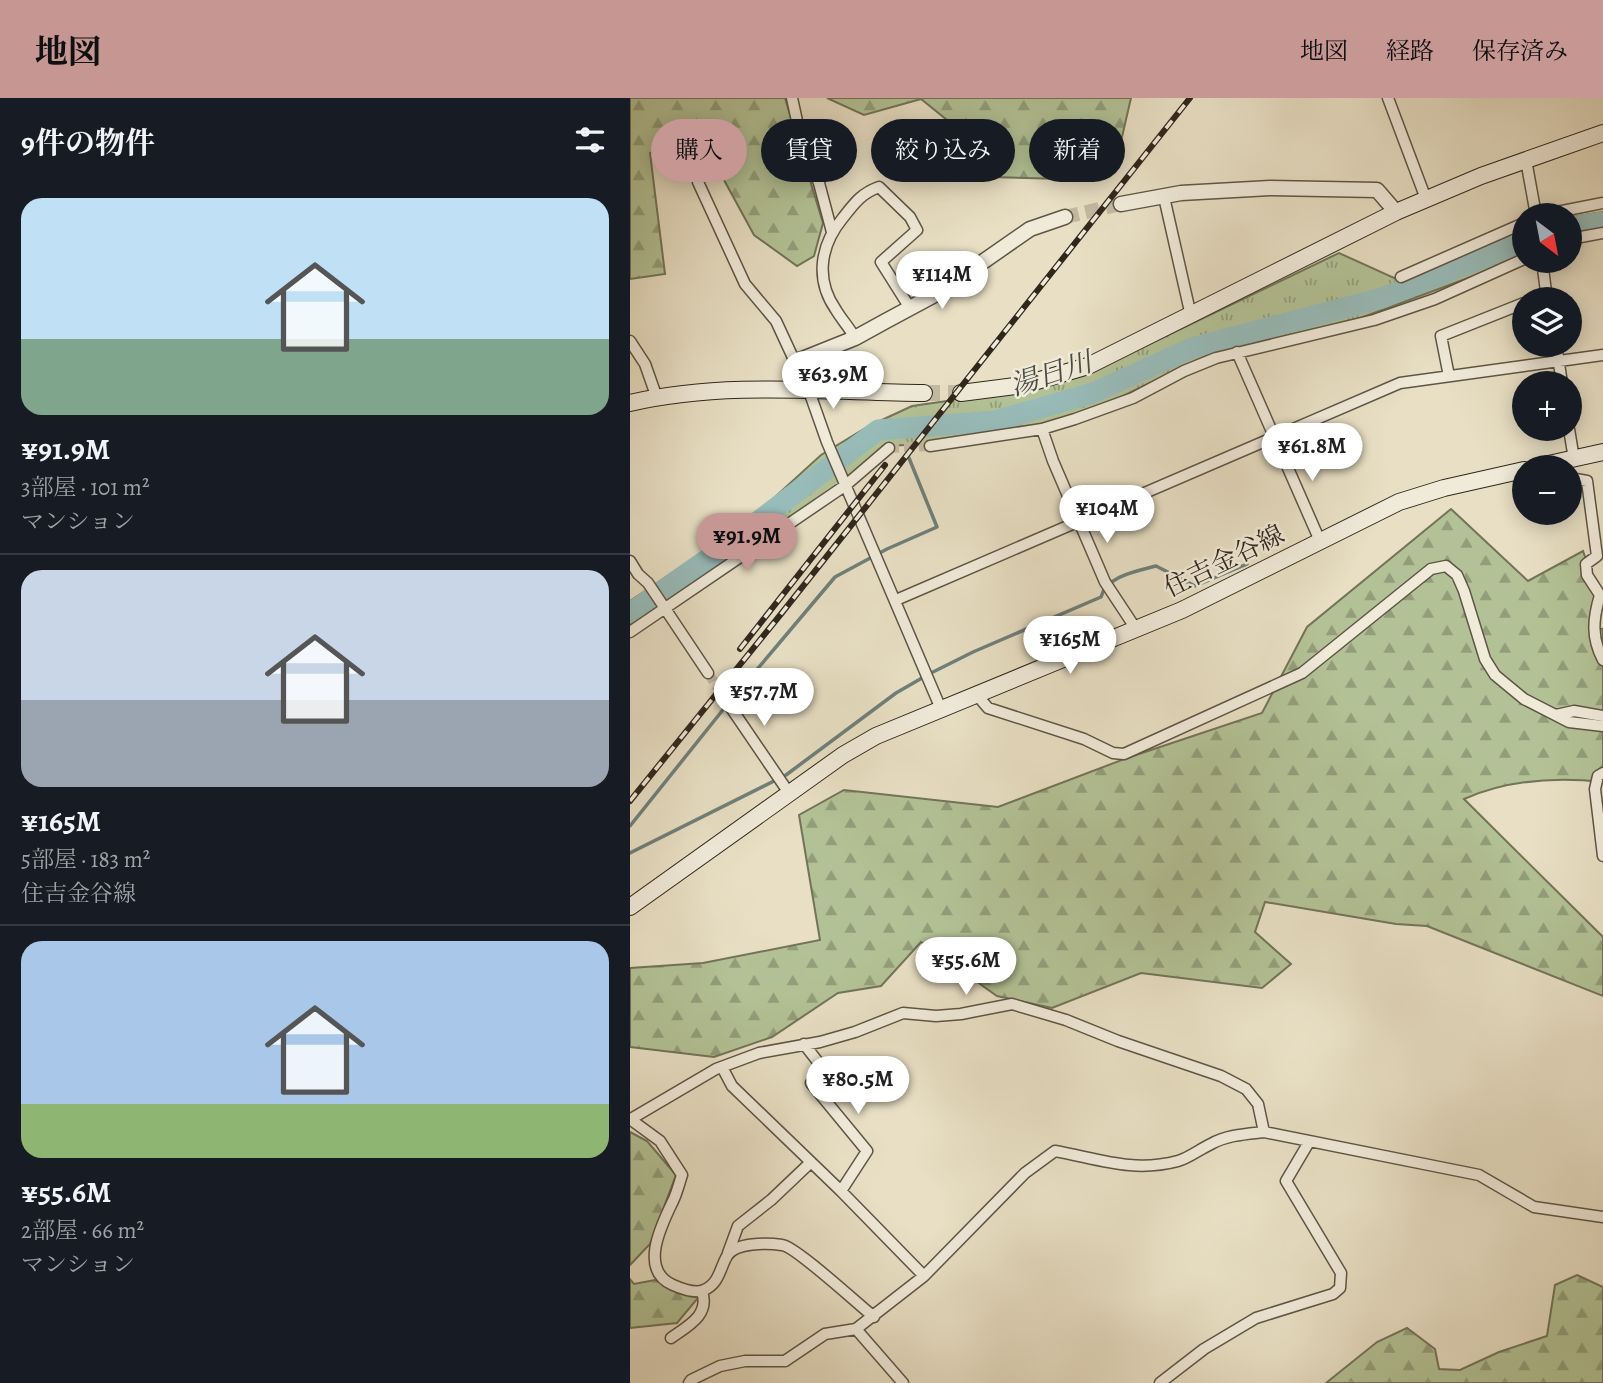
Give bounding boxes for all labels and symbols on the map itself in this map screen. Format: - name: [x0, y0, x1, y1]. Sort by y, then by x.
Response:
- north arrow: [1512, 203, 1582, 273]
- pin: ¥114M: [893, 252, 991, 311]
- water label: 湯日川: [1005, 342, 1100, 405]
- pin: ¥63.9M: [776, 352, 890, 411]
- pin: ¥61.8M: [1255, 424, 1369, 483]
- pin: ¥104M: [1058, 486, 1156, 545]
- pin: ¥91.9M: [690, 514, 804, 573]
- street label: 住吉金谷線: [1158, 517, 1290, 605]
- pin: ¥165M: [1021, 616, 1119, 676]
- pin: ¥57.7M: [707, 668, 821, 728]
- pin: ¥55.6M: [909, 937, 1023, 997]
- pin: ¥80.5M: [801, 1056, 915, 1116]

